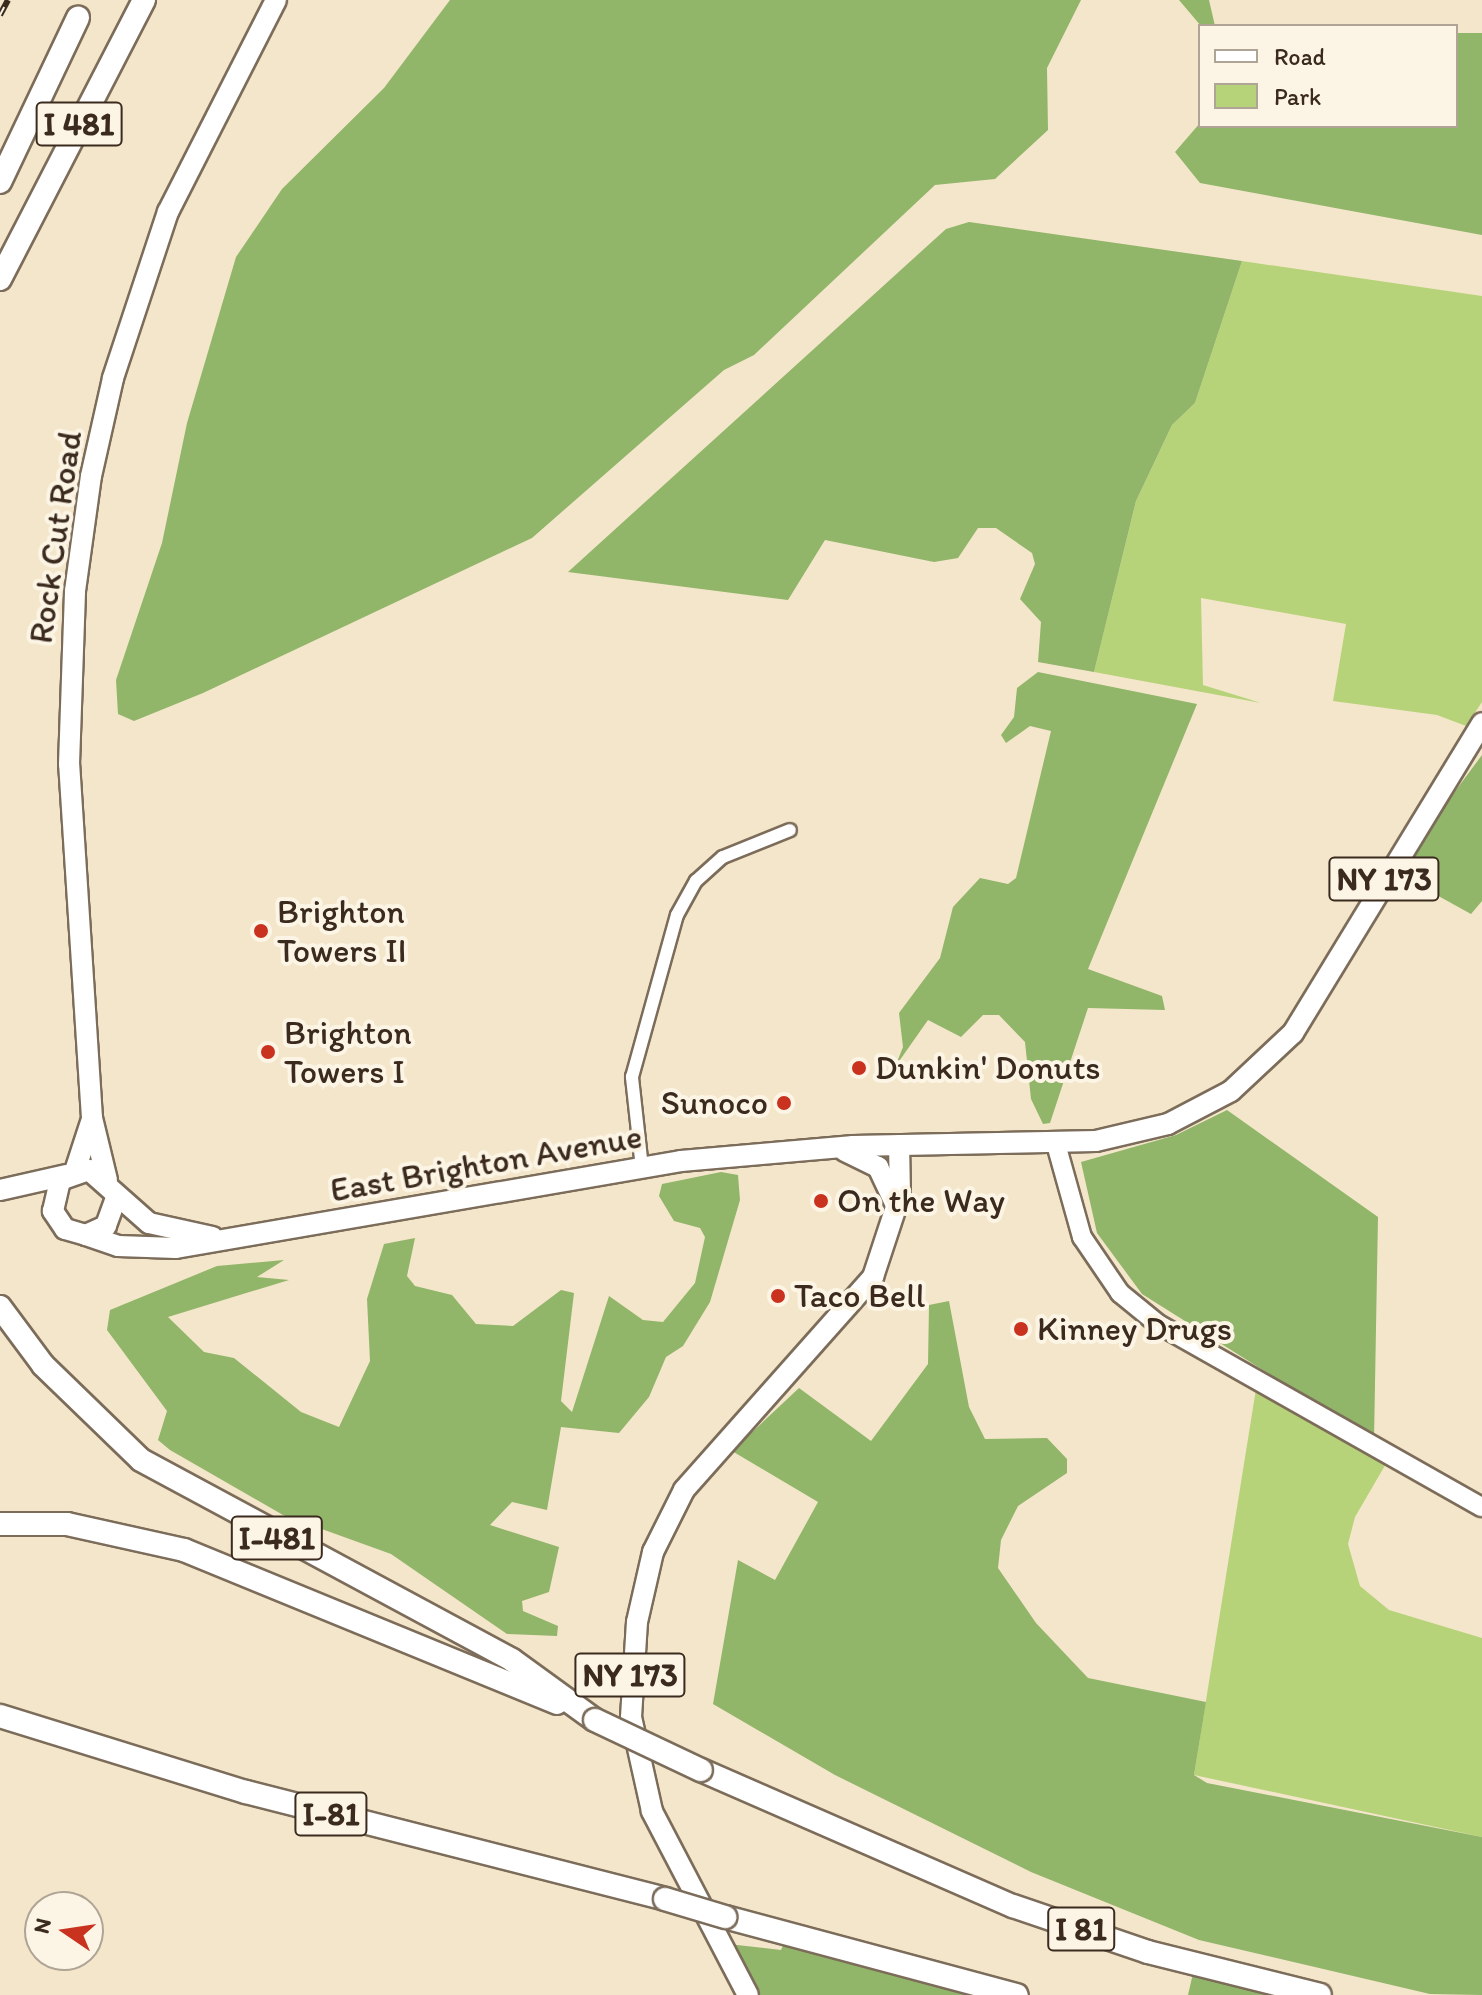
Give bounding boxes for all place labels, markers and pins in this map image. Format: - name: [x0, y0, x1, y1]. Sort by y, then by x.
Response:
- place label: Brighton Towers II: [277, 891, 407, 970]
- marker: Brighton Towers II: [252, 922, 270, 940]
- place label: Brighton Towers I: [284, 1012, 412, 1092]
- marker: Brighton Towers I: [259, 1043, 277, 1061]
- place label: Dunkin' Donuts: [875, 1048, 1101, 1088]
- marker: Dunkin' Donuts: [850, 1059, 868, 1077]
- place label: Sunoco: [661, 1083, 768, 1123]
- marker: Sunoco: [775, 1094, 793, 1112]
- place label: On the Way: [837, 1181, 1004, 1221]
- marker: On the Way: [812, 1192, 830, 1210]
- place label: Taco Bell: [794, 1276, 926, 1316]
- marker: Taco Bell: [769, 1287, 787, 1305]
- place label: Kinney Drugs: [1037, 1309, 1232, 1349]
- marker: Kinney Drugs: [1012, 1320, 1030, 1338]

